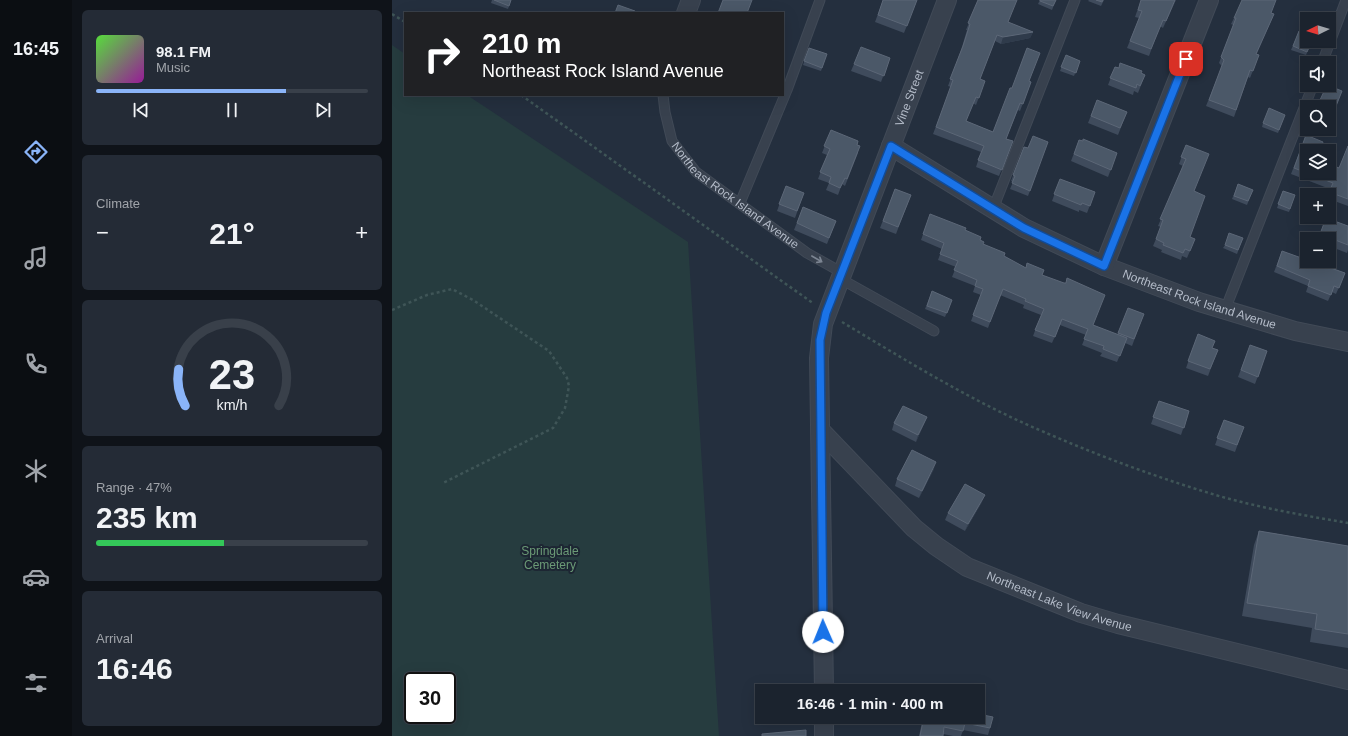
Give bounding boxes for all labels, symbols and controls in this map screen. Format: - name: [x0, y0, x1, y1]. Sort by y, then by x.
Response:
- north arrow: [1300, 12, 1336, 48]
- map controls: [1300, 12, 1336, 268]
- icon: right: [416, 28, 468, 80]
- text: 210 m: [482, 28, 561, 59]
- text: 16:45: [13, 39, 59, 59]
- pin: [1169, 42, 1203, 76]
- text: 98.1 FM: [156, 43, 211, 60]
- icon: arrive: [1175, 48, 1197, 70]
- button: sound: [1300, 56, 1336, 92]
- text: Music: [156, 60, 190, 75]
- text: Northeast Rock Island Avenue: [482, 61, 724, 81]
- street label: Vine Street: [892, 67, 927, 128]
- icon: previous: [130, 99, 152, 121]
- icon: pause: [221, 99, 243, 121]
- icon: next: [312, 99, 334, 121]
- button: search: [1300, 100, 1336, 136]
- icon: directions: [22, 138, 50, 166]
- street label: Northeast Rock Island Avenue: [668, 139, 802, 252]
- button: layers: [1300, 144, 1336, 180]
- button: +: [1300, 188, 1336, 224]
- text: Climate: [96, 196, 140, 211]
- text: 21°: [209, 217, 255, 250]
- text: −: [96, 220, 109, 245]
- text: +: [355, 220, 368, 245]
- button: −: [1300, 232, 1336, 268]
- icon: music: [22, 244, 50, 272]
- one-way arrow: [811, 255, 823, 263]
- street label: Northeast Rock Island Avenue: [1121, 267, 1278, 332]
- icon: phone: [22, 350, 50, 378]
- text: 23: [209, 351, 255, 398]
- text: km/h: [217, 397, 248, 413]
- icon: climate: [22, 457, 50, 485]
- text: Range · 47%: [96, 480, 172, 495]
- text: 235 km: [96, 501, 198, 534]
- park label: Springdale Cemetery: [521, 544, 579, 572]
- icon: car: [22, 563, 50, 591]
- street label: Northeast Lake View Avenue: [985, 569, 1134, 634]
- position arrow: [802, 611, 844, 653]
- text: Arrival: [96, 631, 133, 646]
- text: 16:46: [96, 652, 173, 685]
- icon: filters: [22, 669, 50, 697]
- speed limit sign: 30: [404, 672, 456, 724]
- text: 16:46 · 1 min · 400 m: [797, 695, 943, 712]

